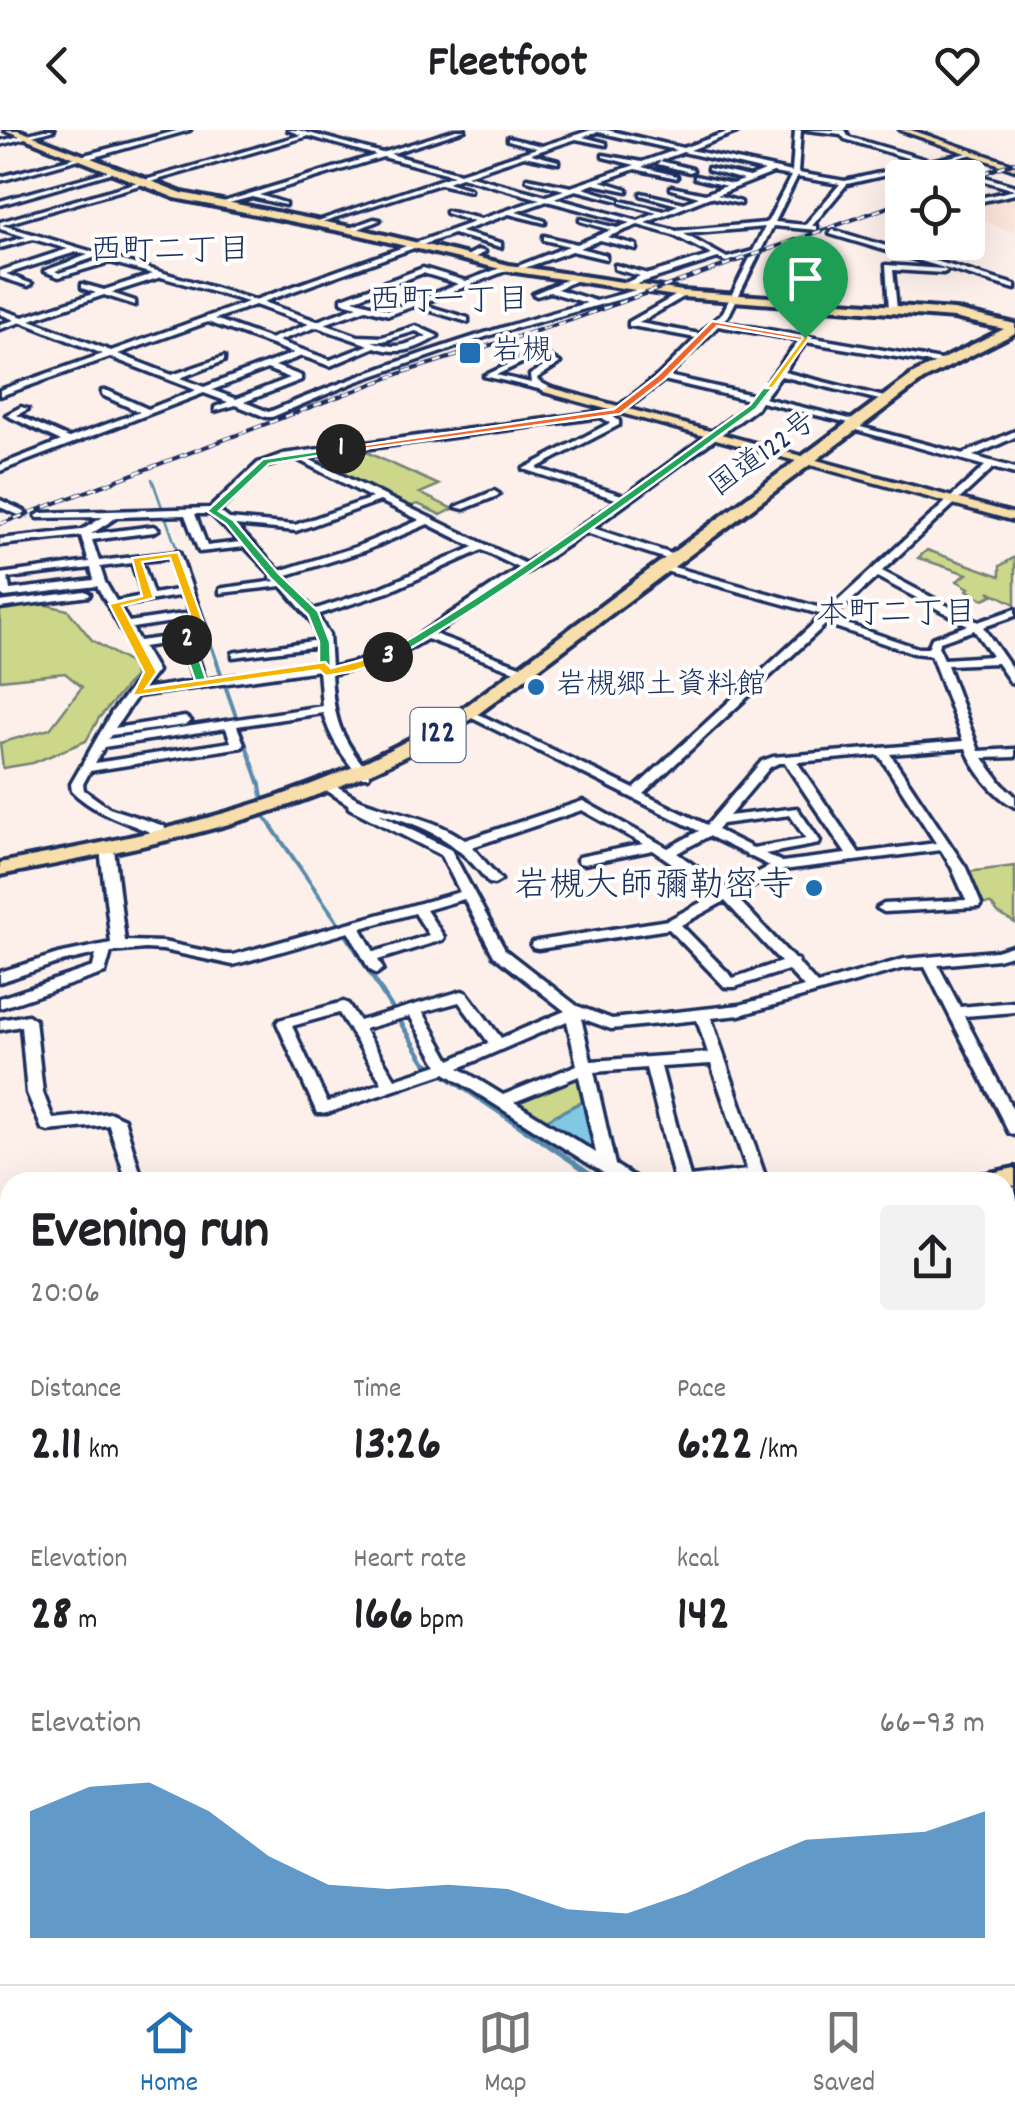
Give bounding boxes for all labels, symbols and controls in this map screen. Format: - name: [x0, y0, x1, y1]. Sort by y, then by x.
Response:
- text: Fleetfoot: [428, 33, 587, 97]
- icon: back: [30, 38, 85, 93]
- icon: heart: [930, 38, 985, 93]
- map controls: [885, 160, 985, 260]
- button: locate: [885, 160, 985, 260]
- district label: 西町二丁目: [90, 230, 250, 276]
- pin: [763, 236, 848, 339]
- icon: arrive: [778, 251, 833, 306]
- district label: 西町一丁目: [369, 280, 529, 326]
- place label: 岩槻: [492, 332, 552, 375]
- marker: 岩槻: [457, 340, 483, 366]
- street label: 国道122号: [702, 403, 826, 509]
- pin: 1: [316, 424, 366, 474]
- text: 1: [338, 429, 344, 469]
- district label: 本町二丁目: [816, 593, 976, 639]
- pin: 2: [162, 615, 212, 665]
- text: 2: [181, 620, 193, 660]
- pin: 3: [363, 632, 413, 682]
- text: 3: [382, 637, 394, 677]
- place label: 岩槻郷土資料館: [556, 666, 766, 709]
- marker: 岩槻郷土資料館: [525, 676, 547, 698]
- road number: 122: [410, 708, 466, 762]
- place label: 岩槻大師彌勒密寺: [514, 863, 794, 913]
- marker: 岩槻大師彌勒密寺: [803, 877, 825, 899]
- text: Evening run: [30, 1195, 269, 1274]
- button: share: [880, 1205, 985, 1310]
- text: 20:06: [30, 1272, 100, 1318]
- text: Distance: [30, 1371, 121, 1411]
- text: Time: [353, 1371, 401, 1411]
- text: Pace: [677, 1371, 726, 1411]
- text: 2.11: [30, 1411, 82, 1483]
- text: 13:26: [353, 1411, 441, 1483]
- text: 6:22: [677, 1411, 753, 1483]
- text: km: [82, 1432, 119, 1472]
- text: /km: [753, 1432, 798, 1472]
- text: Elevation: [30, 1541, 127, 1581]
- text: Heart rate: [353, 1541, 466, 1581]
- text: kcal: [677, 1541, 719, 1581]
- text: 28: [30, 1581, 72, 1653]
- text: 166: [353, 1581, 413, 1653]
- text: 142: [677, 1581, 730, 1653]
- text: m: [72, 1602, 98, 1642]
- text: bpm: [413, 1602, 464, 1642]
- text: Elevation: [30, 1702, 141, 1748]
- text: 66–93 m: [880, 1702, 985, 1748]
- tab: Home: [140, 2005, 198, 2105]
- tab: Map: [478, 2005, 533, 2105]
- tab: Saved: [813, 2005, 875, 2105]

